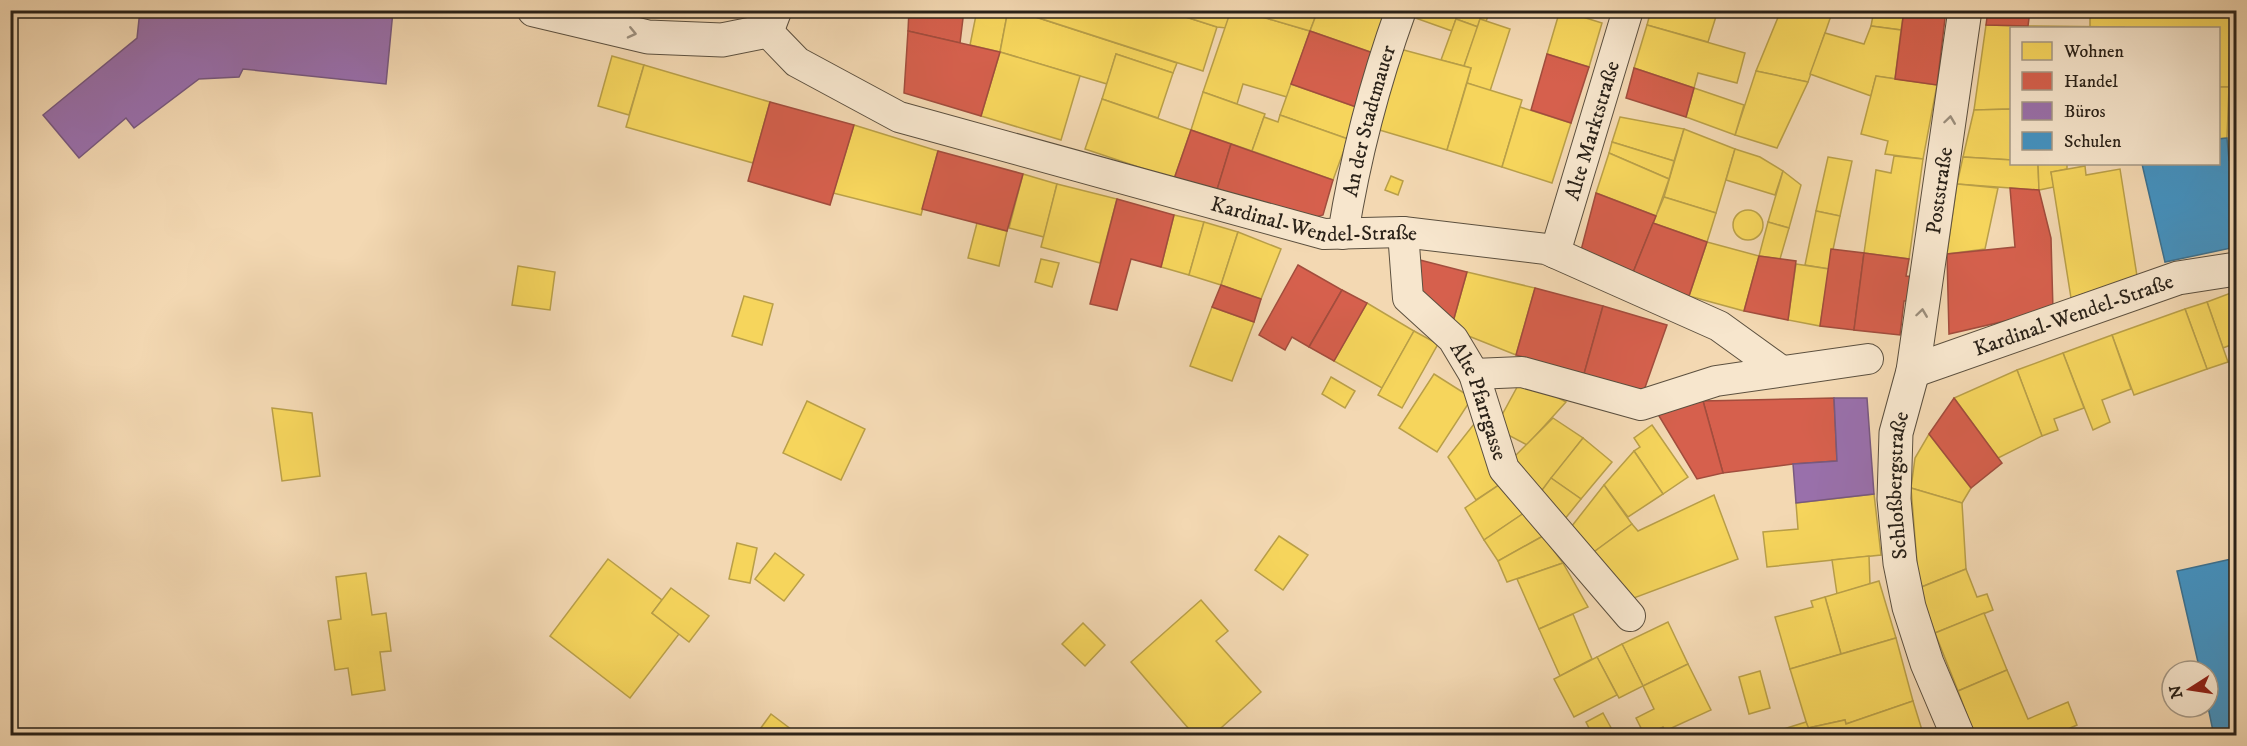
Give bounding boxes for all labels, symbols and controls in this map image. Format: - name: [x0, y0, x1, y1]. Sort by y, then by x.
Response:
- one-way arrow: [627, 26, 637, 39]
- legend: [2010, 27, 2220, 165]
- text: Wohnen: [2063, 41, 2125, 63]
- street label: An der Stadtmauer: [1338, 42, 1402, 199]
- street label: Alte Marktstraße: [1560, 58, 1626, 204]
- text: Handel: [2064, 71, 2119, 93]
- text: Büros: [2064, 101, 2106, 123]
- one-way arrow: [1943, 115, 1955, 124]
- text: Schulen: [2064, 131, 2122, 153]
- street label: Poststraße: [1921, 145, 1959, 236]
- street label: Kardinal-Wendel-Straße: [1208, 191, 1419, 248]
- street label: Kardinal-Wendel-Straße: [1970, 269, 2177, 363]
- one-way arrow: [1915, 308, 1927, 317]
- street label: Alte Pfarrgasse: [1444, 338, 1513, 464]
- street label: Schloßbergstraße: [1882, 408, 1915, 561]
- north arrow: [2160, 659, 2220, 719]
- text: N: [2165, 683, 2187, 700]

